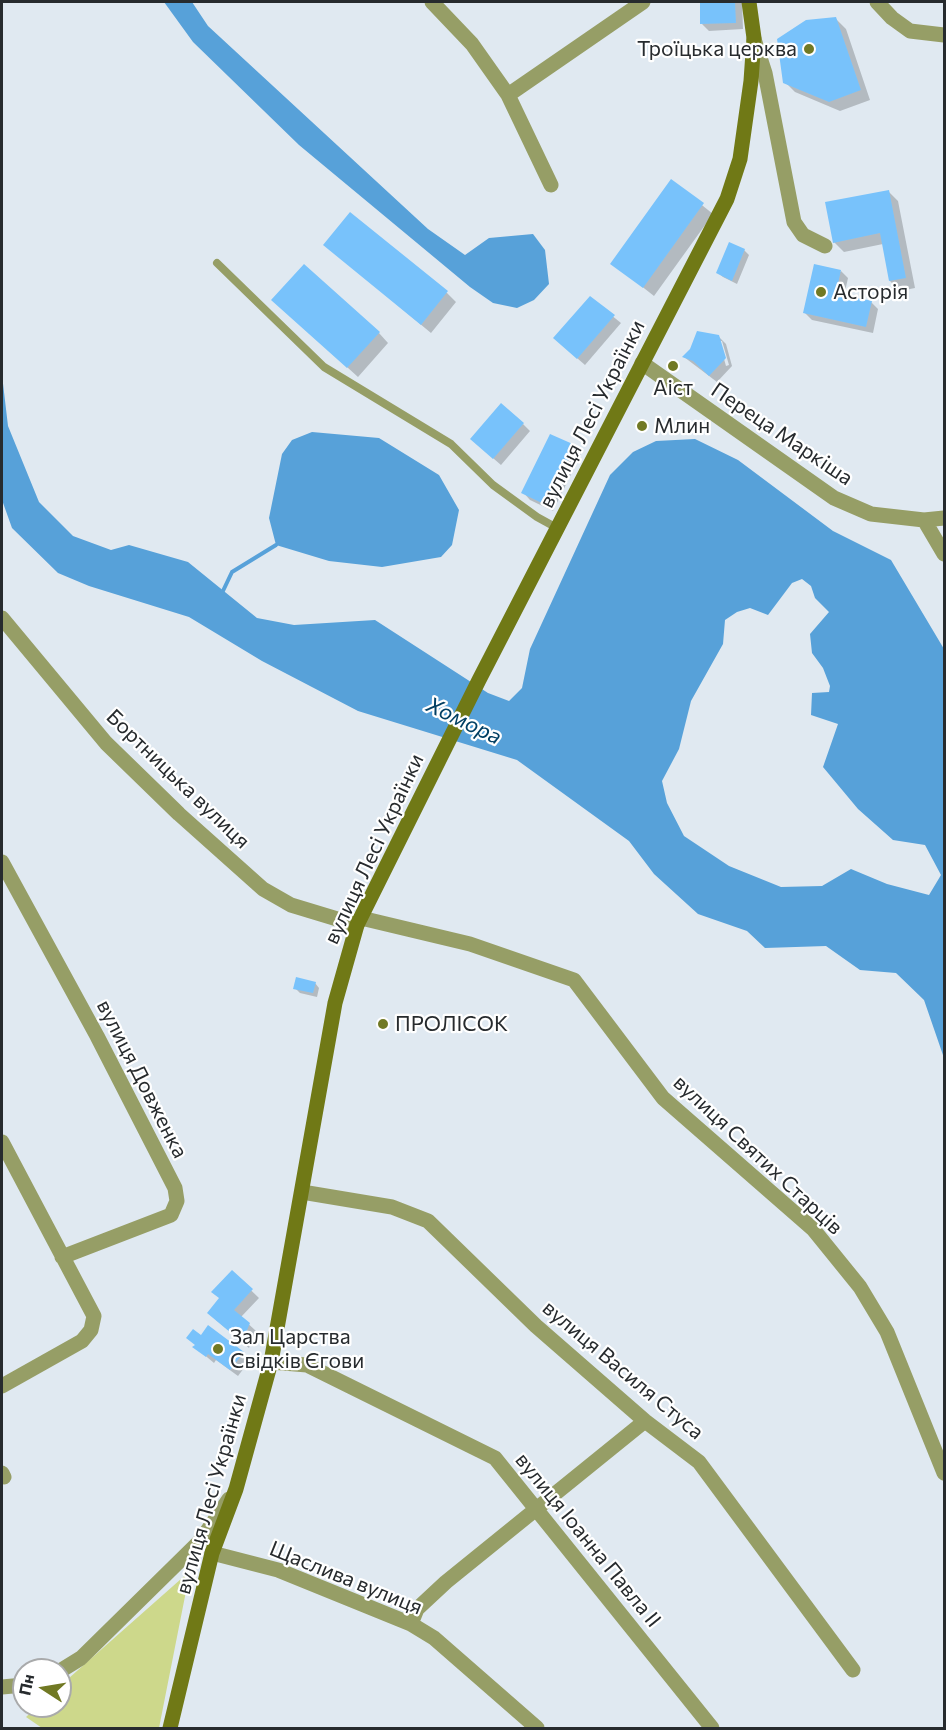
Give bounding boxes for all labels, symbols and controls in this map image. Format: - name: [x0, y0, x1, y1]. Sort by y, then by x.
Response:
- place label: Троїцька церква: [637, 36, 797, 62]
- marker: Троїцька церква: [802, 42, 816, 56]
- place label: Асторія: [833, 279, 908, 305]
- marker: Асторія: [814, 285, 828, 299]
- street label: вулиця Лесі Українки: [534, 316, 650, 512]
- marker: Аіст: [666, 359, 680, 373]
- place label: Аіст: [653, 375, 693, 401]
- street label: Переца Маркіша: [706, 377, 858, 491]
- place label: Млин: [654, 413, 710, 439]
- marker: Млин: [635, 419, 649, 433]
- water label: Хомора: [422, 692, 506, 750]
- street label: Бортницька вулиця: [101, 704, 255, 854]
- street label: вулиця Лесі Українки: [319, 750, 429, 948]
- street label: вулиця Довженка: [91, 996, 193, 1162]
- place label: ПРОЛІСОК: [395, 1011, 508, 1037]
- marker: ПРОЛІСОК: [376, 1017, 390, 1031]
- street label: вулиця Святих Старців: [668, 1070, 848, 1240]
- street label: вулиця Василя Стуса: [537, 1295, 709, 1445]
- place label: Зал Царства Свідків Єгови: [230, 1324, 364, 1374]
- marker: Зал Царства Свідків Єгови: [211, 1342, 225, 1356]
- street label: вулиця Лесі Українки: [170, 1391, 252, 1597]
- street label: вулиця Іоанна Павла II: [510, 1448, 666, 1632]
- street label: Щаслива вулиця: [266, 1536, 426, 1620]
- north arrow: [12, 1658, 72, 1718]
- text: Пн: [14, 1672, 37, 1697]

